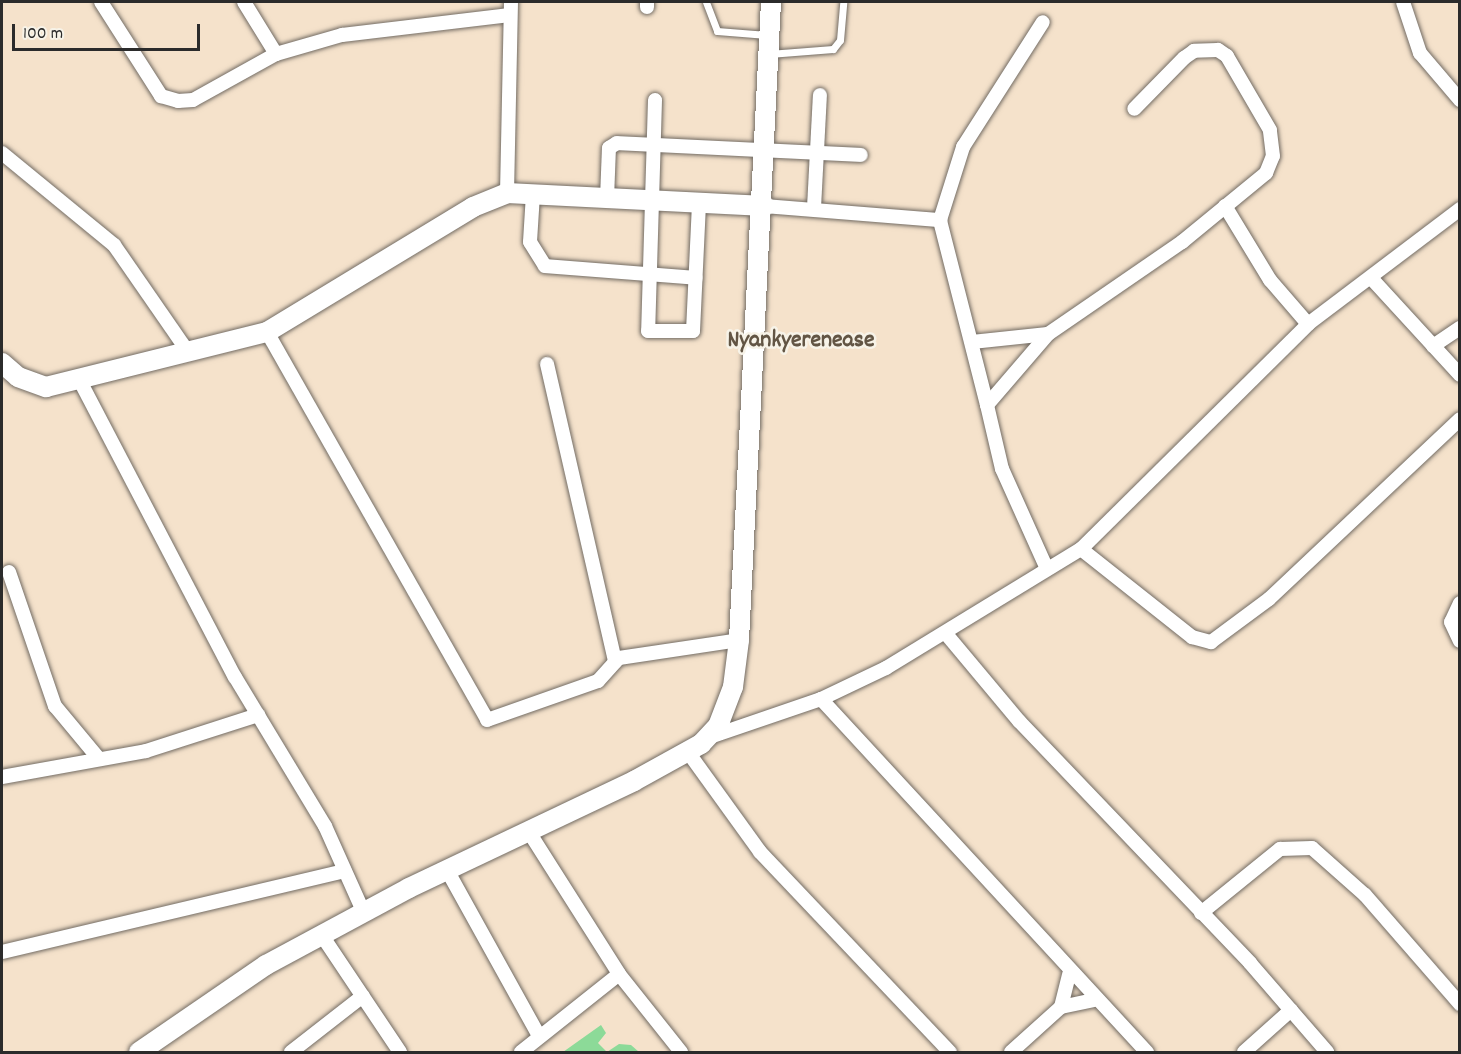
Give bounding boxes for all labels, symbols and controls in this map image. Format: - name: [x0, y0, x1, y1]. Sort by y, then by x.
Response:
- scale bar: [15, 12, 202, 50]
- text: 100 m: [23, 22, 63, 47]
- district label: Nyankyerenease: [727, 328, 875, 356]

